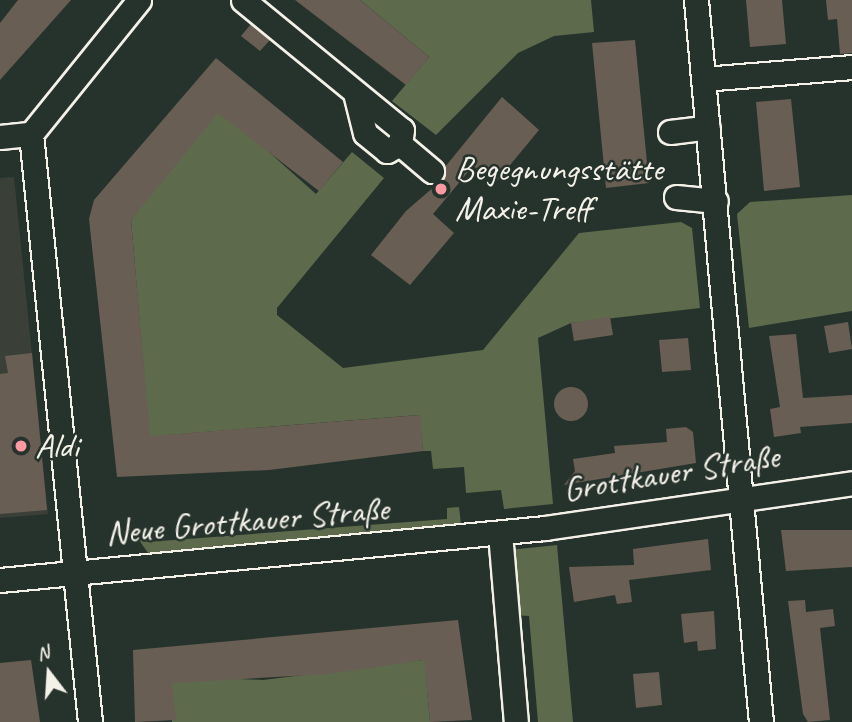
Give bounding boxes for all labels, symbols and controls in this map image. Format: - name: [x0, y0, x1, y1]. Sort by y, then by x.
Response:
- place label: Begegnungsstätte Maxie-Treff: [455, 148, 663, 230]
- marker: Begegnungsstätte Maxie-Treff: [433, 181, 449, 197]
- place label: Aldi: [35, 425, 79, 467]
- street label: Grottkauer Straße: [559, 435, 783, 511]
- marker: Aldi: [13, 438, 29, 454]
- street label: Neue Grottkauer Straße: [103, 488, 391, 554]
- north arrow: [14, 638, 84, 708]
- text: N: [34, 640, 52, 666]

